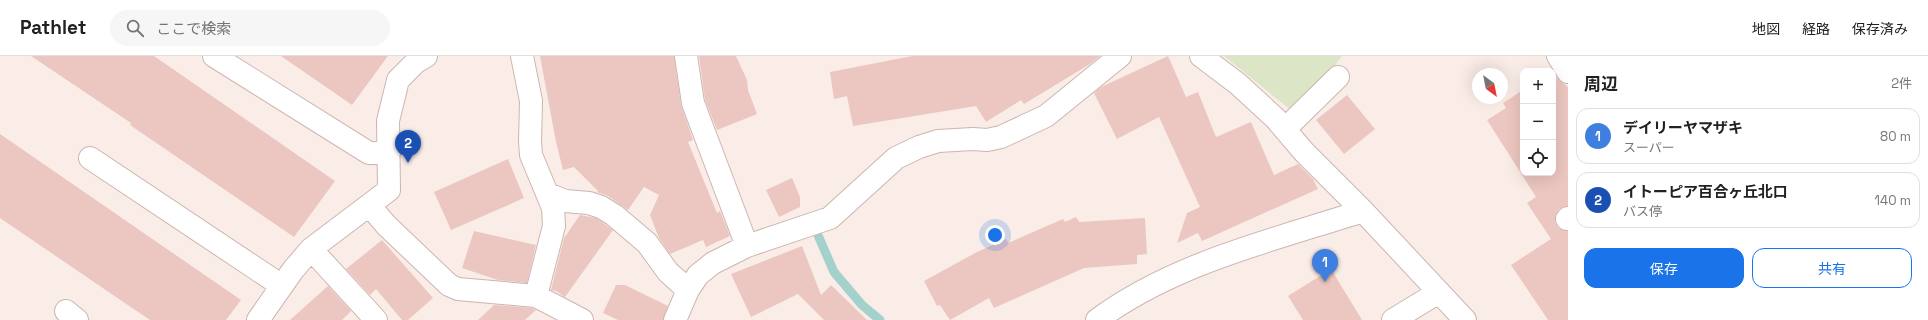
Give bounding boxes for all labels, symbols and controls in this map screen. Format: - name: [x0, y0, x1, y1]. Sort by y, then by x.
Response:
- search box: [110, 10, 390, 46]
- text: Pathlet: [20, 15, 86, 40]
- icon: search: [124, 17, 146, 39]
- text: ここで検索: [156, 19, 231, 38]
- text: 地図: [1752, 20, 1780, 38]
- text: 経路: [1802, 20, 1830, 38]
- text: 保存済み: [1852, 20, 1908, 38]
- north arrow: [1472, 68, 1508, 104]
- map controls: [1520, 68, 1556, 176]
- button: +: [1520, 68, 1556, 104]
- text: 周辺: [1584, 73, 1618, 95]
- text: 2件: [1891, 75, 1912, 92]
- button: −: [1520, 104, 1556, 140]
- text: デイリーヤマザキ: [1623, 118, 1743, 137]
- text: 1: [1595, 128, 1601, 145]
- text: 80 m: [1880, 128, 1911, 145]
- pin: 2: [395, 130, 421, 163]
- text: スーパー: [1623, 139, 1675, 156]
- button: locate: [1520, 140, 1556, 176]
- text: イトーピア百合ヶ丘北口: [1623, 182, 1788, 201]
- text: 2: [1594, 192, 1602, 209]
- text: 140 m: [1875, 192, 1911, 209]
- text: バス停: [1623, 203, 1662, 220]
- your location: [985, 225, 1005, 245]
- button: 保存: [1584, 248, 1744, 288]
- button: 共有: [1752, 248, 1912, 288]
- pin: 1: [1312, 249, 1338, 282]

